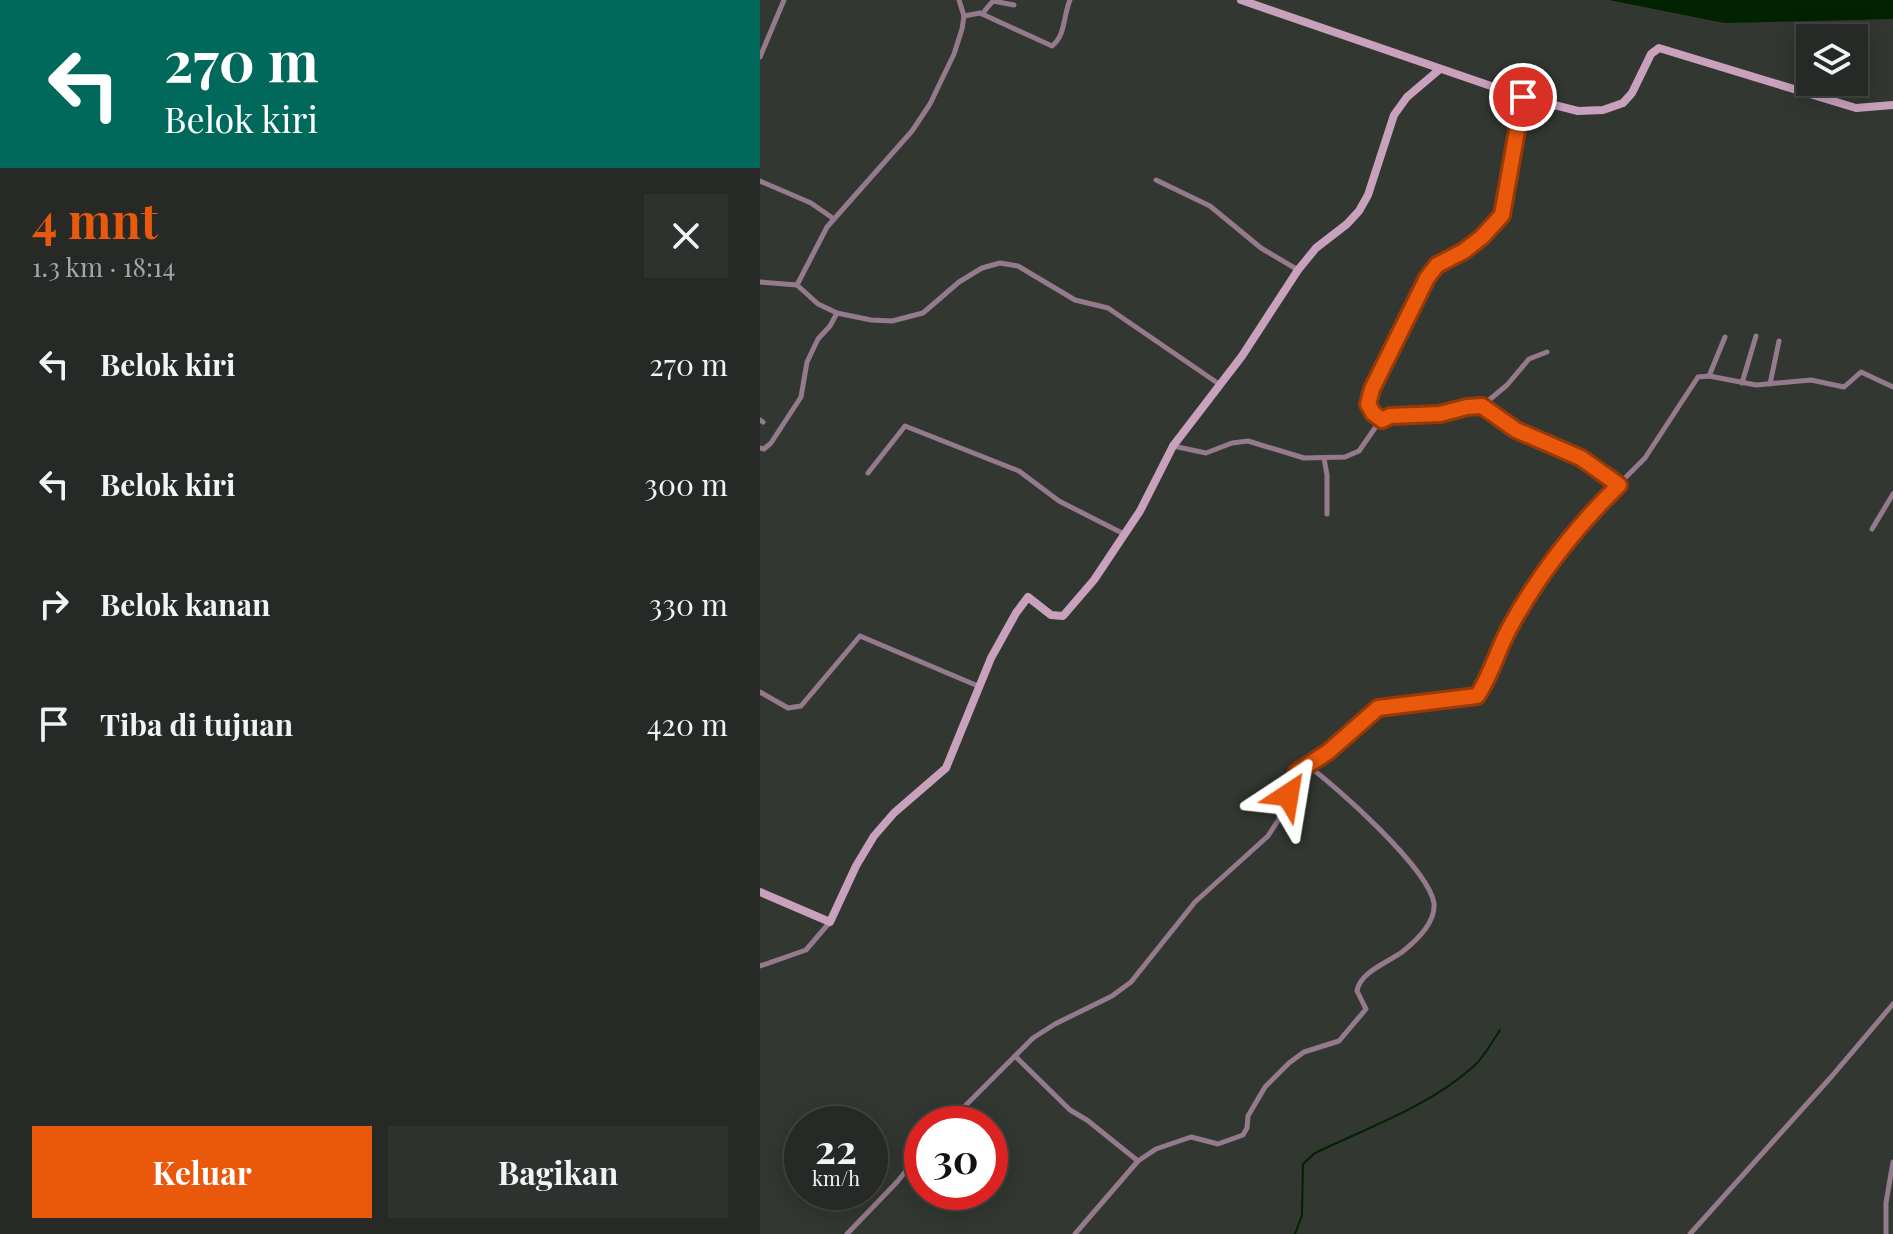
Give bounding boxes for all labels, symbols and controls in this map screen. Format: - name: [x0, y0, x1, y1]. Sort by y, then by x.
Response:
- text: 270 m: [164, 22, 319, 97]
- map controls: [1796, 24, 1868, 96]
- button: layers: [1796, 24, 1868, 96]
- icon: left: [32, 32, 136, 136]
- pin: [1489, 63, 1557, 131]
- icon: arrive: [1501, 75, 1545, 119]
- text: Belok kiri: [164, 94, 318, 142]
- text: 4 mnt: [32, 187, 158, 251]
- button: close: [644, 194, 728, 278]
- text: 1.3 km · 18:14: [32, 249, 175, 284]
- icon: left: [32, 342, 76, 386]
- text: Belok kiri: [100, 344, 235, 384]
- text: 270 m: [649, 344, 728, 384]
- icon: left: [32, 462, 76, 506]
- text: Belok kiri: [100, 464, 235, 504]
- text: 300 m: [644, 464, 728, 504]
- icon: right: [32, 582, 76, 626]
- text: Belok kanan: [100, 584, 270, 624]
- text: 330 m: [649, 584, 728, 624]
- icon: arrive: [32, 702, 76, 746]
- text: Tiba di tujuan: [100, 704, 293, 744]
- text: 420 m: [647, 704, 728, 744]
- position arrow: [1246, 753, 1330, 837]
- speed limit sign: 30: [904, 1106, 1008, 1210]
- text: 22: [815, 1121, 857, 1174]
- button: Keluar: [32, 1126, 372, 1218]
- button: Bagikan: [388, 1126, 728, 1218]
- text: km/h: [812, 1164, 860, 1191]

